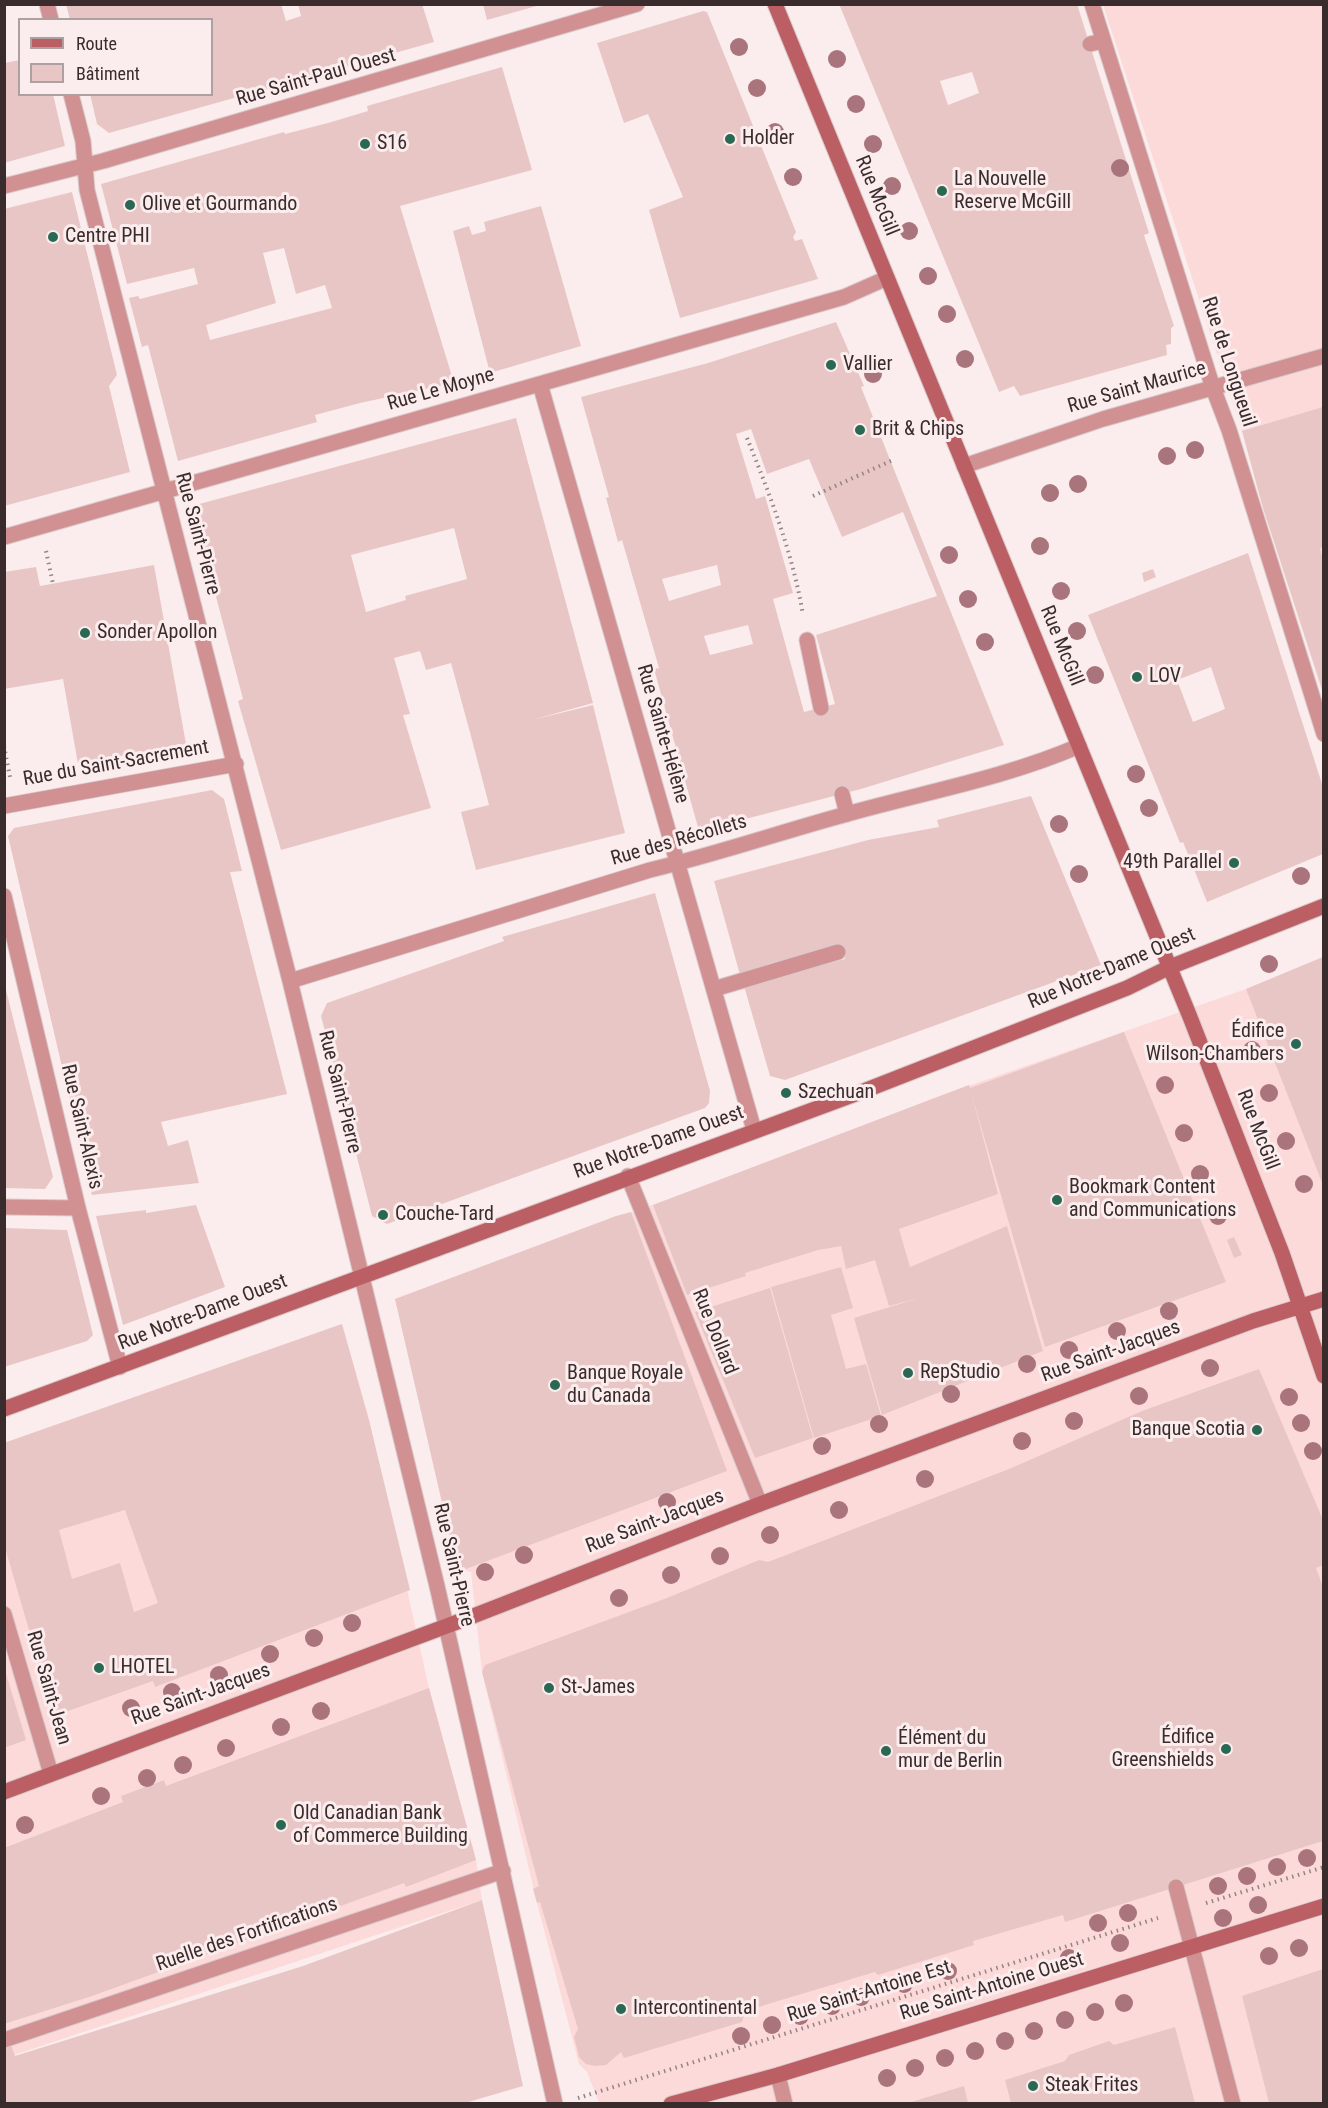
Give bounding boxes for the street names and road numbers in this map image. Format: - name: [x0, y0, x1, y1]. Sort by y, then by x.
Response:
- street label: Rue Saint-Paul Ouest: [233, 44, 399, 112]
- street label: Rue McGill: [849, 152, 903, 240]
- street label: Rue de Longueuil: [1196, 294, 1260, 430]
- street label: Rue Saint Maurice: [1065, 357, 1209, 419]
- street label: Rue Le Moyne: [385, 363, 497, 417]
- street label: Rue Saint-Pierre: [169, 470, 225, 598]
- street label: Rue McGill: [1034, 602, 1088, 690]
- street label: Rue Sainte-Hélène: [631, 662, 693, 806]
- street label: Rue du Saint-Sacrement: [21, 736, 211, 792]
- street label: Rue des Récollets: [608, 810, 750, 872]
- street label: Rue Notre-Dame Ouest: [1025, 923, 1199, 1015]
- street label: Rue Saint-Pierre: [312, 1028, 366, 1156]
- street label: Rue Saint-Alexis: [55, 1062, 107, 1192]
- street label: Rue McGill: [1231, 1086, 1283, 1174]
- street label: Rue Notre-Dame Ouest: [571, 1101, 747, 1185]
- street label: Rue Notre-Dame Ouest: [115, 1270, 291, 1356]
- street label: Rue Dollard: [686, 1286, 742, 1378]
- street label: Rue Saint-Jacques: [1038, 1316, 1184, 1388]
- street label: Rue Saint-Jacques: [583, 1485, 727, 1559]
- street label: Rue Saint-Pierre: [427, 1501, 479, 1629]
- street label: Rue Saint-Jean: [20, 1628, 76, 1748]
- street label: Rue Saint-Jacques: [128, 1659, 274, 1731]
- street label: Ruelle des Fortifications: [153, 1893, 341, 1977]
- street label: Rue Saint-Antoine Ouest: [897, 1948, 1087, 2026]
- street label: Rue Saint-Antoine Est: [784, 1956, 954, 2028]

